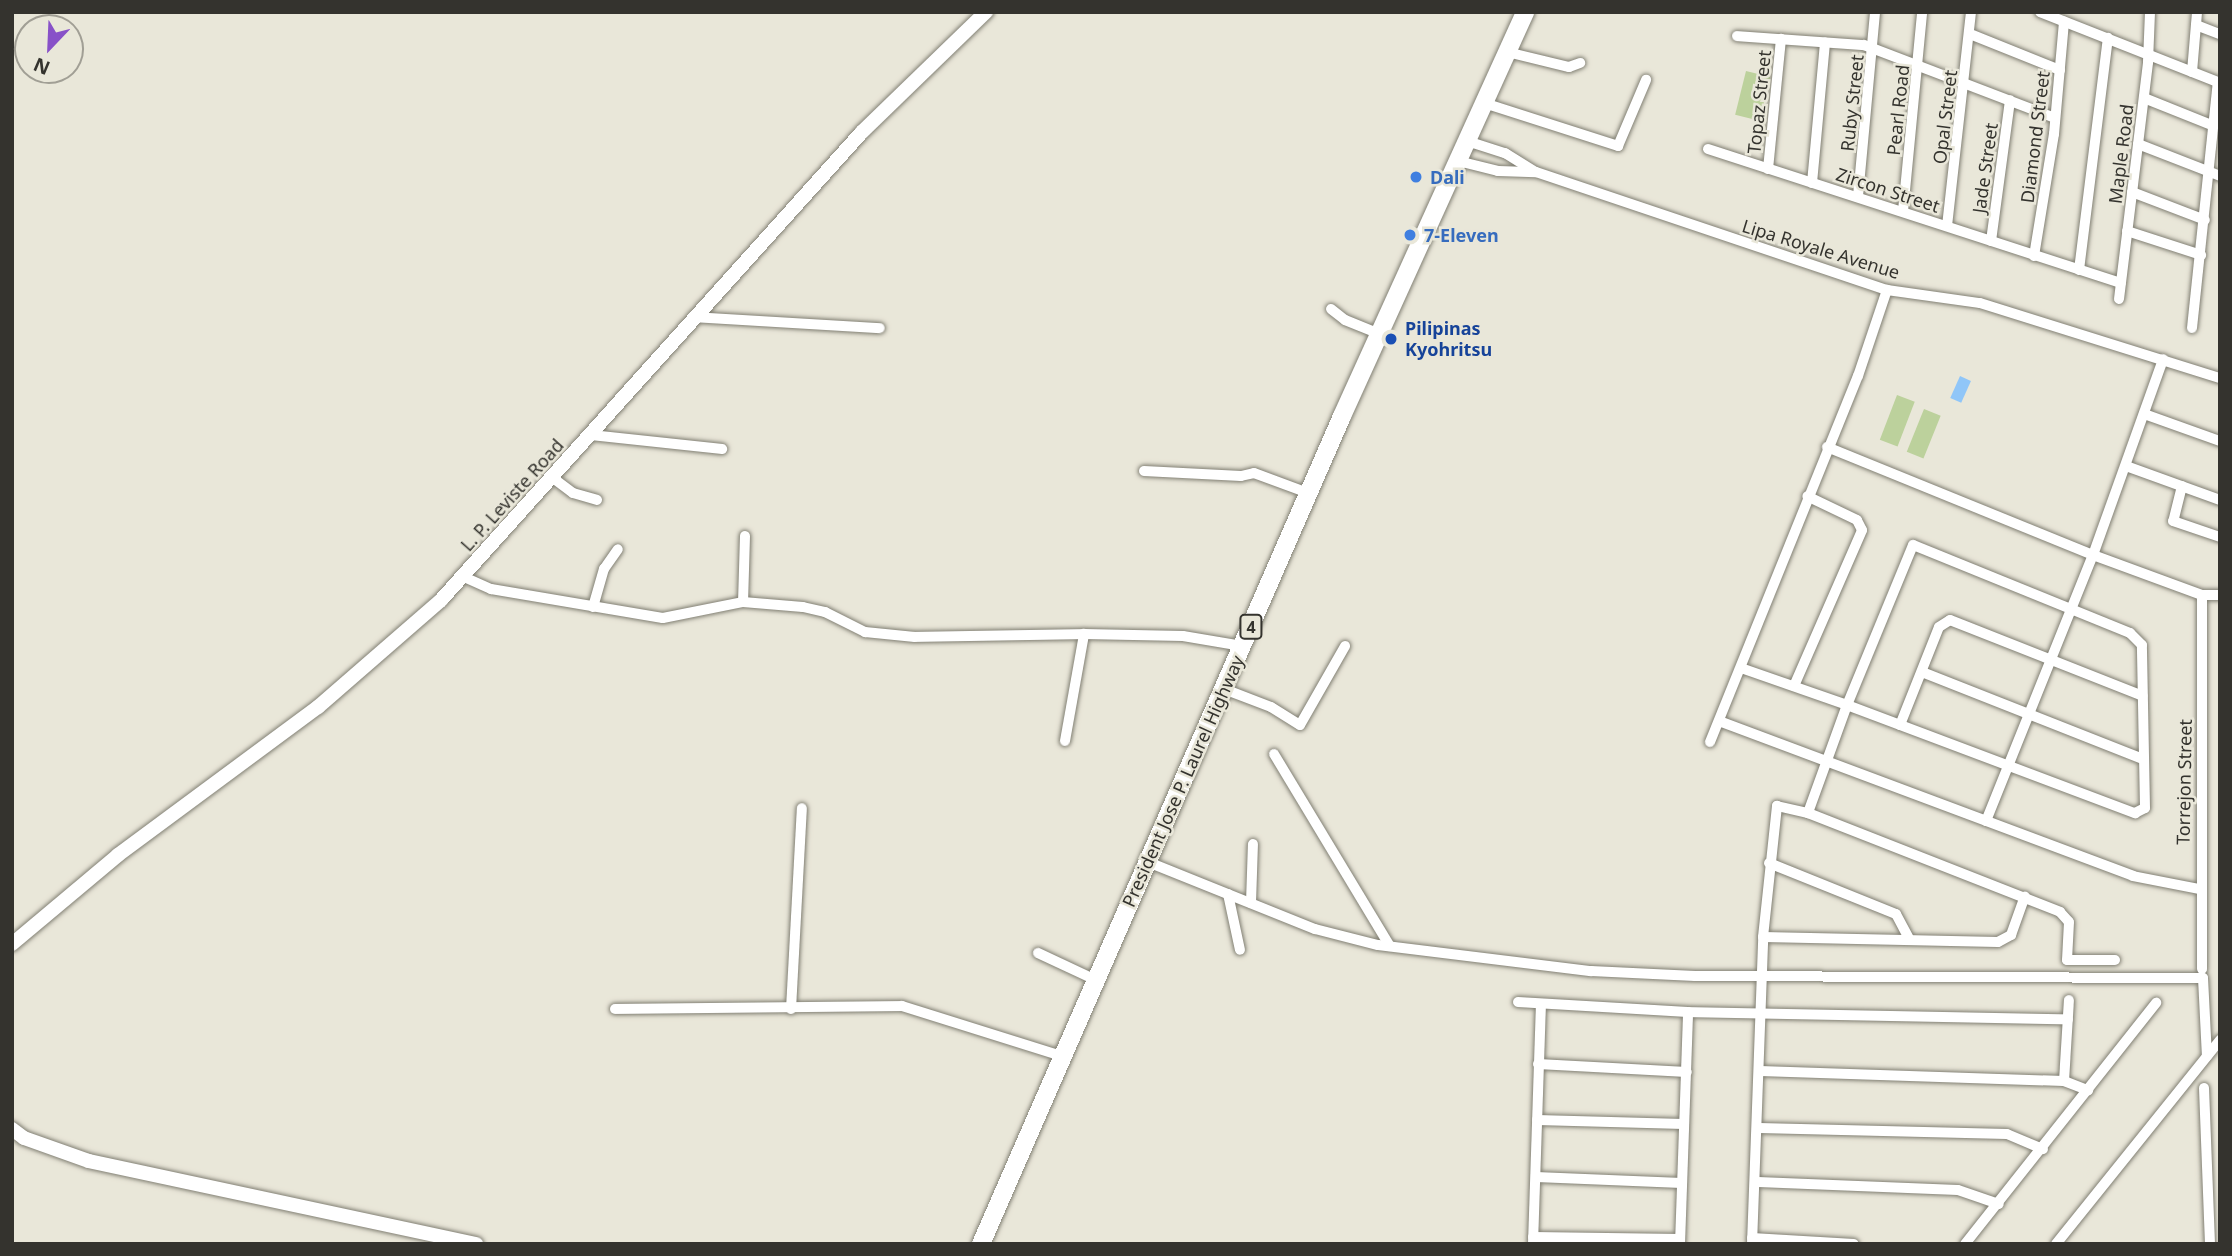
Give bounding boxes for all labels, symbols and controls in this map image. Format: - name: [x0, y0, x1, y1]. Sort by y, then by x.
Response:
- north arrow: [14, 14, 84, 84]
- street label: Topaz Street: [1743, 49, 1775, 155]
- text: N: [29, 52, 54, 81]
- street label: Ruby Street: [1836, 54, 1868, 152]
- street label: Pearl Road: [1882, 64, 1914, 156]
- street label: Opal Street: [1929, 69, 1961, 165]
- street label: Diamond Street: [2016, 70, 2054, 204]
- street label: Maple Road: [2104, 103, 2138, 205]
- street label: Jade Street: [1968, 121, 2002, 215]
- street label: Zircon Street: [1833, 163, 1943, 217]
- place label: Dali: [1430, 166, 1465, 188]
- marker: Dali: [1408, 169, 1424, 185]
- street label: Lipa Royale Avenue: [1740, 215, 1902, 283]
- place label: 7-Eleven: [1424, 224, 1499, 246]
- marker: 7-Eleven: [1402, 227, 1418, 243]
- place label: Pilipinas Kyohritsu: [1405, 318, 1492, 360]
- marker: Pilipinas Kyohritsu: [1383, 331, 1399, 347]
- street label: L. P. Leviste Road: [456, 435, 568, 555]
- road number: 4: [1239, 614, 1263, 640]
- street label: President Jose P. Laurel Highway: [1118, 652, 1248, 910]
- street label: Torrejon Street: [2172, 719, 2196, 845]

